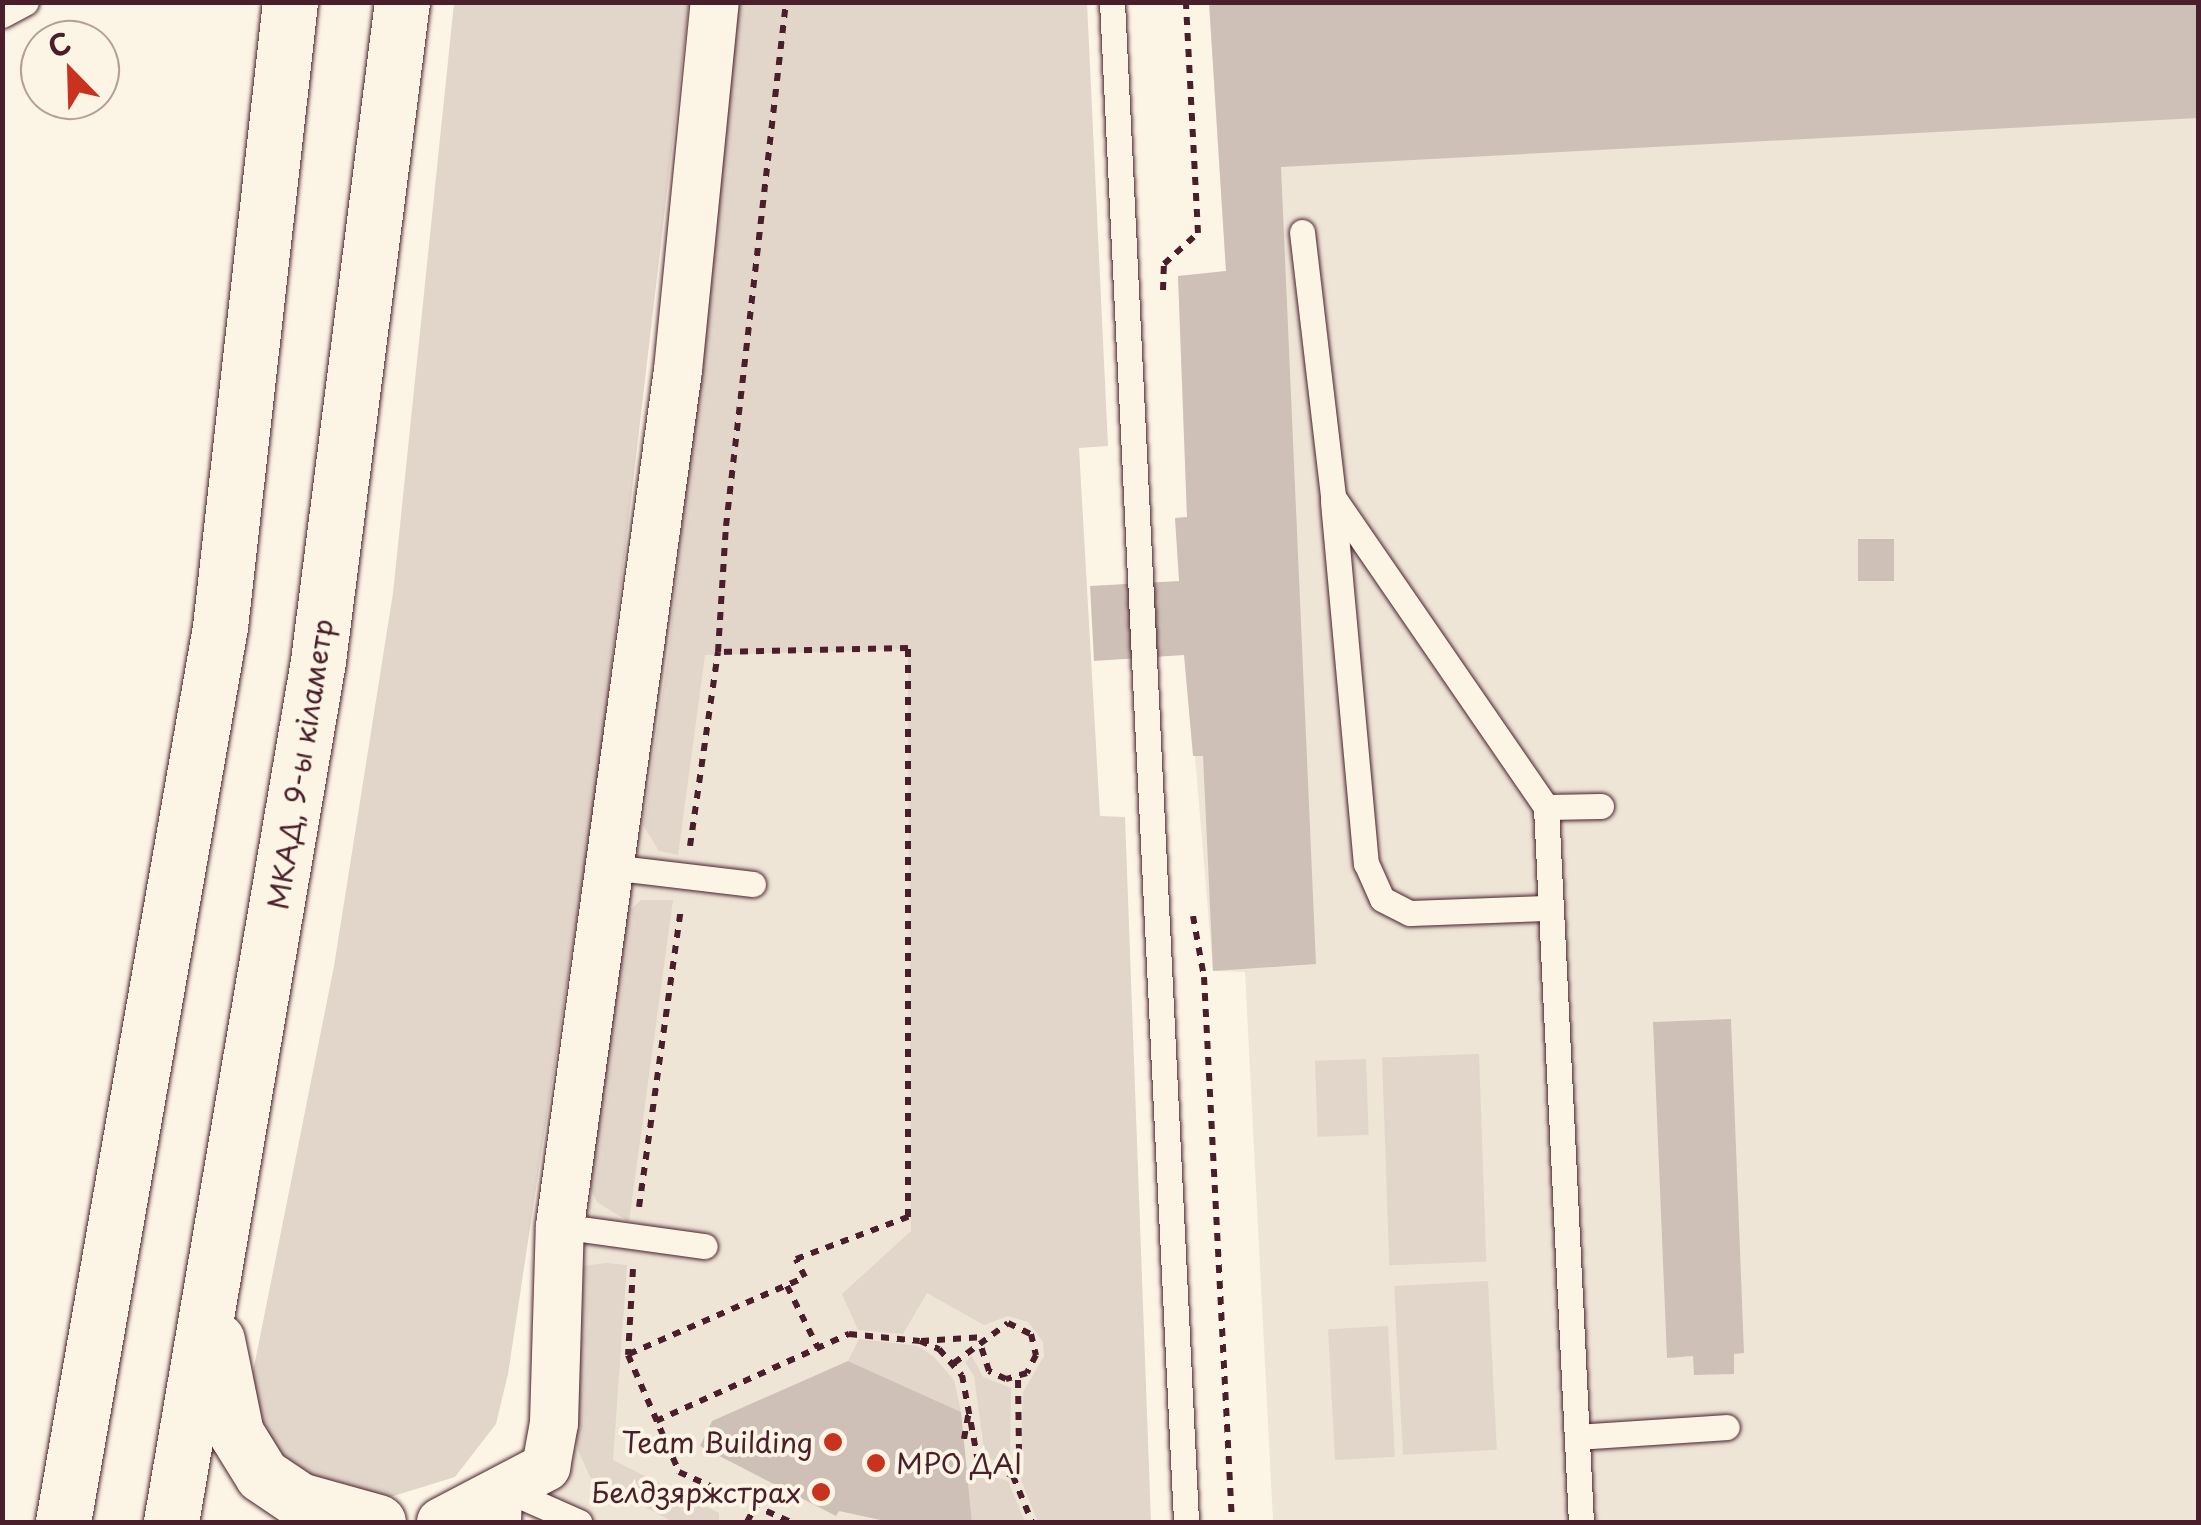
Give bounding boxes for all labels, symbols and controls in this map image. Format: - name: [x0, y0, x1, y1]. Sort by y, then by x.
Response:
- north arrow: [20, 20, 120, 120]
- text: С: [41, 20, 77, 68]
- street label: МКАД, 9-ы кіламетр: [261, 617, 339, 911]
- place label: Team Building: [621, 1425, 813, 1459]
- marker: Team Building: [822, 1431, 844, 1453]
- place label: МРО ДАІ: [896, 1446, 1023, 1480]
- marker: МРО ДАІ: [865, 1452, 887, 1474]
- place label: Белдзяржстрах: [591, 1475, 801, 1509]
- marker: Белдзяржстрах: [810, 1481, 832, 1503]

